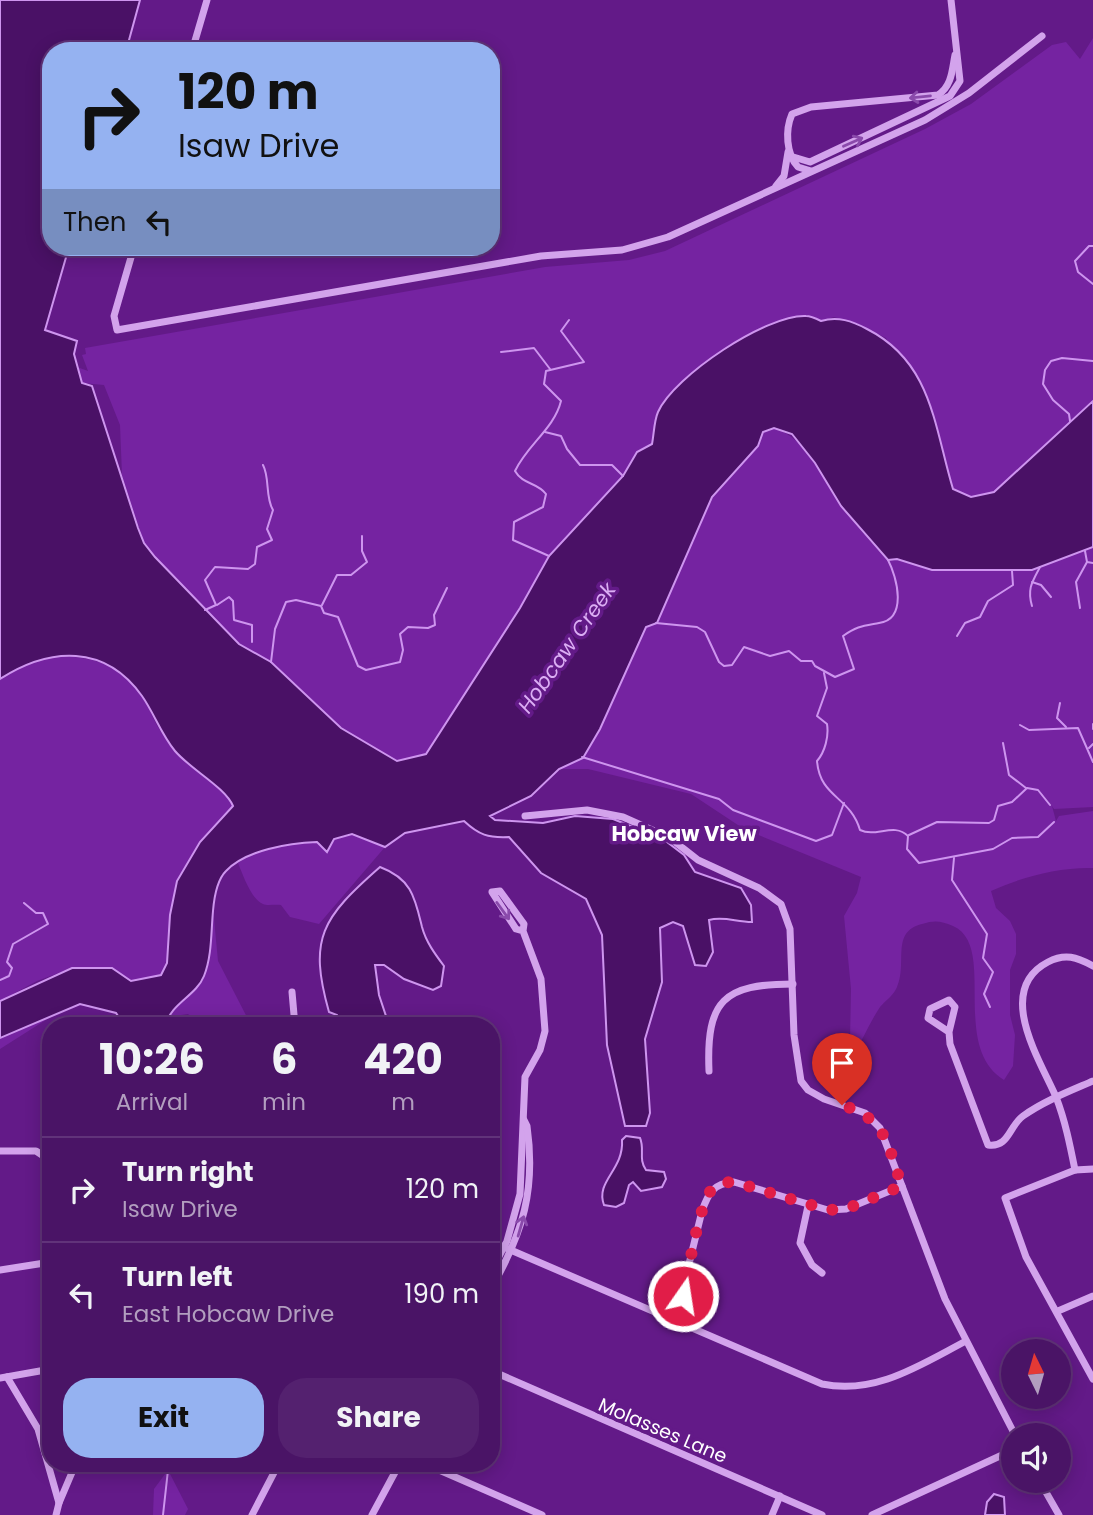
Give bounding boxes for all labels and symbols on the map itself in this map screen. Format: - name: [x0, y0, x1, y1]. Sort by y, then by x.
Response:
- one-way arrow: [909, 91, 931, 104]
- one-way arrow: [841, 135, 863, 148]
- water label: Hobcaw Creek: [511, 576, 623, 719]
- district label: Hobcaw View: [611, 819, 757, 848]
- one-way arrow: [495, 901, 510, 920]
- pin: [812, 1033, 872, 1105]
- one-way arrow: [516, 1215, 529, 1237]
- position arrow: [646, 1259, 720, 1333]
- north arrow: [1001, 1339, 1071, 1409]
- street label: Molasses Lane: [594, 1391, 731, 1470]

